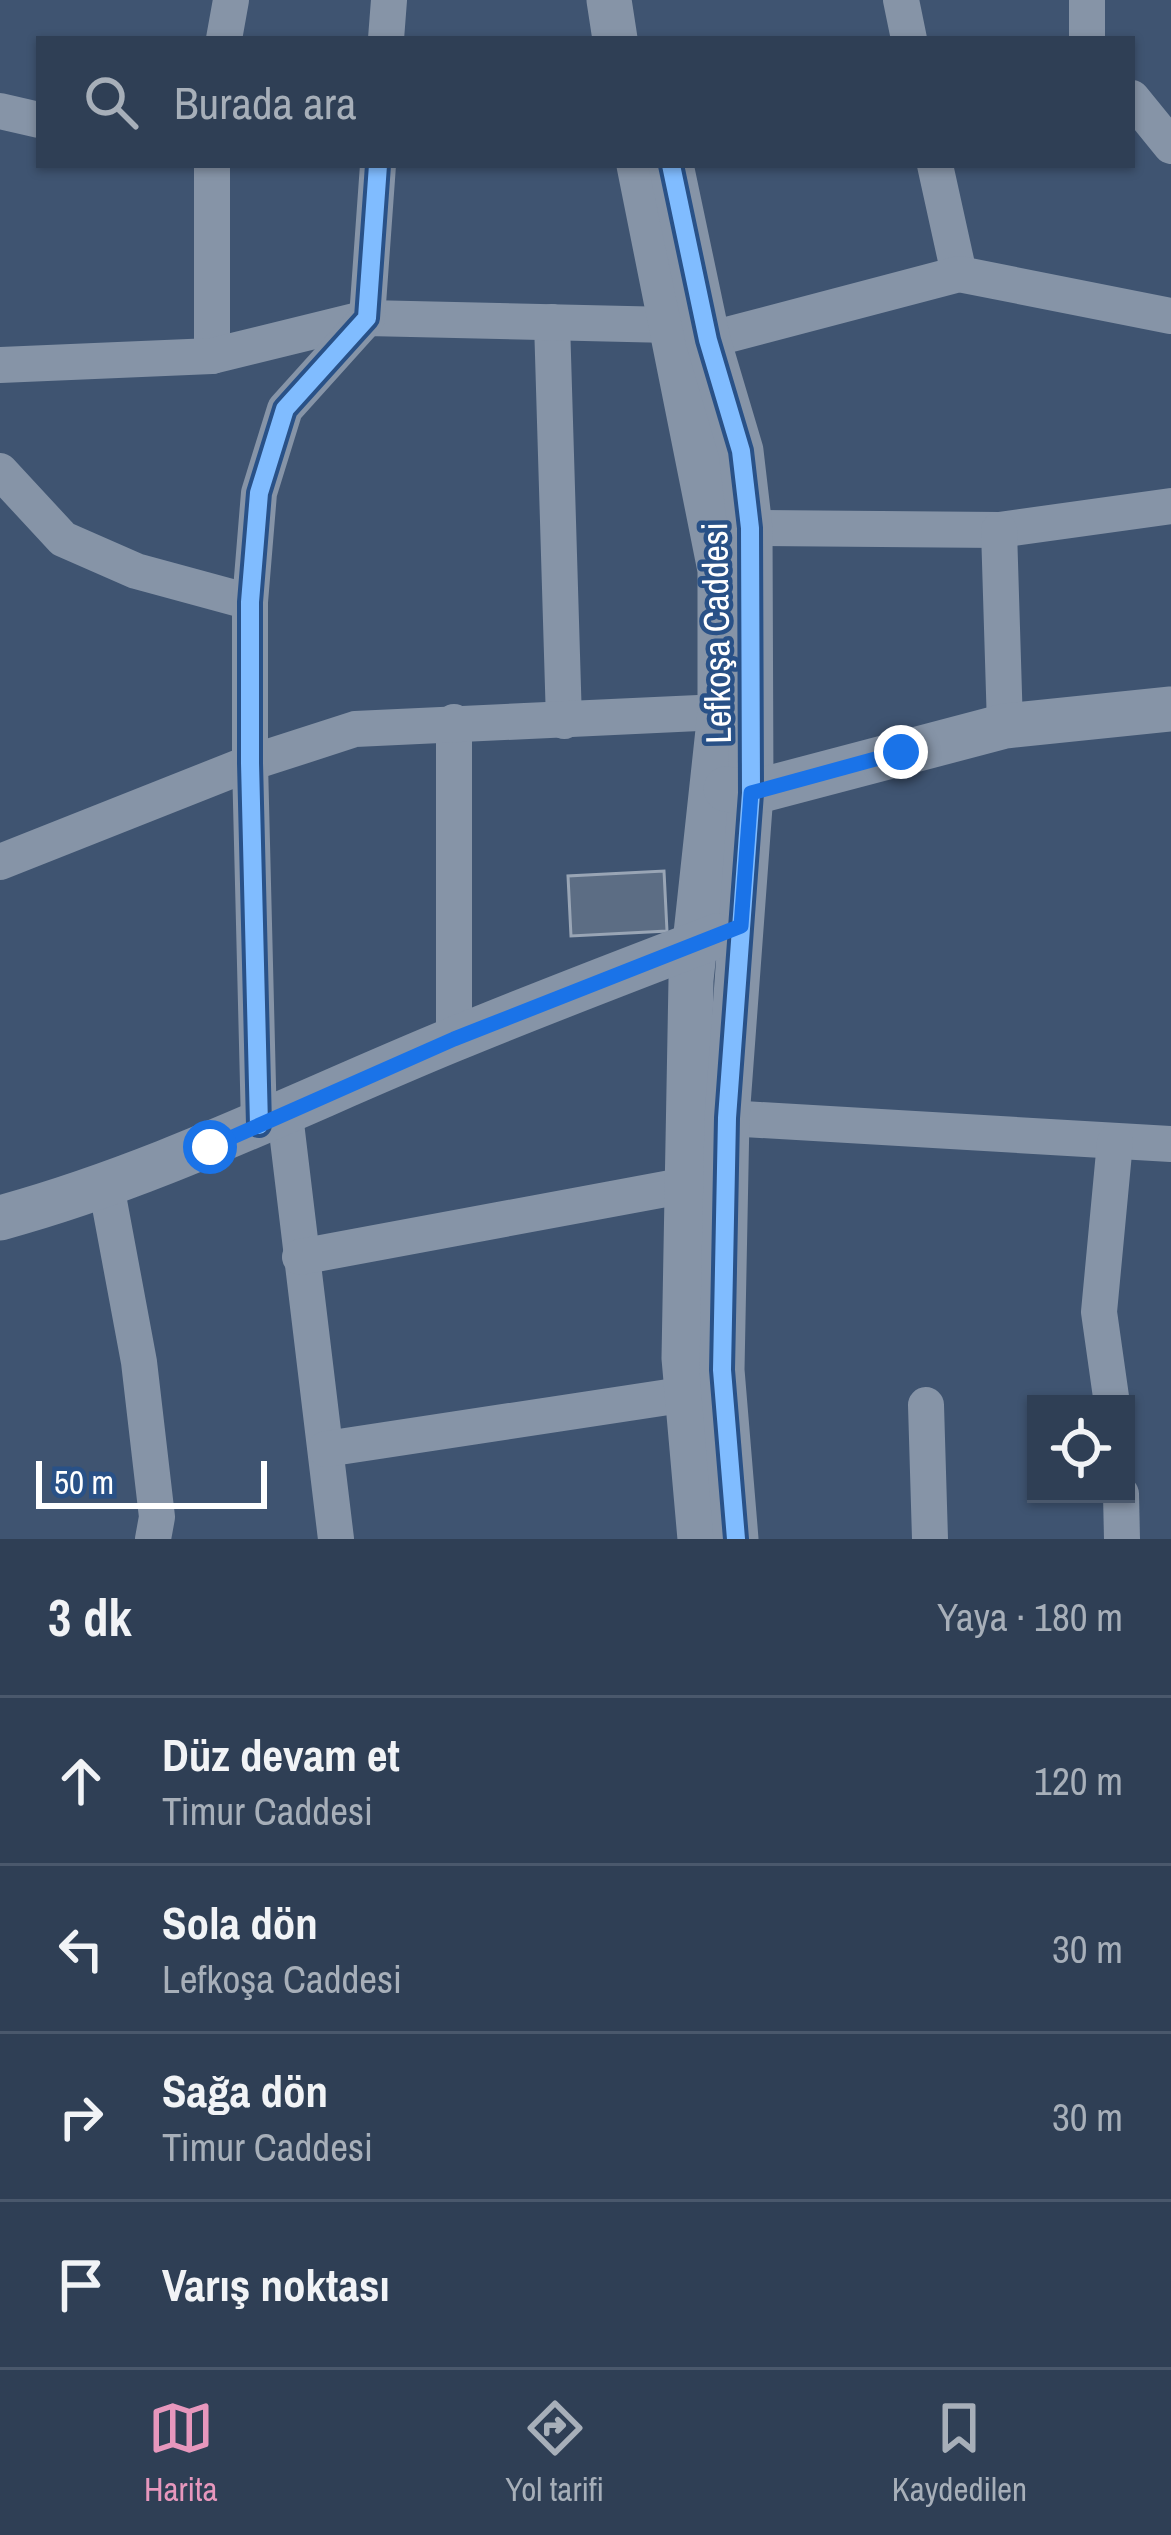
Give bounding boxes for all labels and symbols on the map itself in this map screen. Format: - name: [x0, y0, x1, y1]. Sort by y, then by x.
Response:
- street label: Lefkoşa Caddesi: [690, 522, 742, 744]
- route end: [874, 725, 928, 779]
- route start: [183, 1120, 237, 1174]
- scale bar: [36, 1455, 267, 1508]

